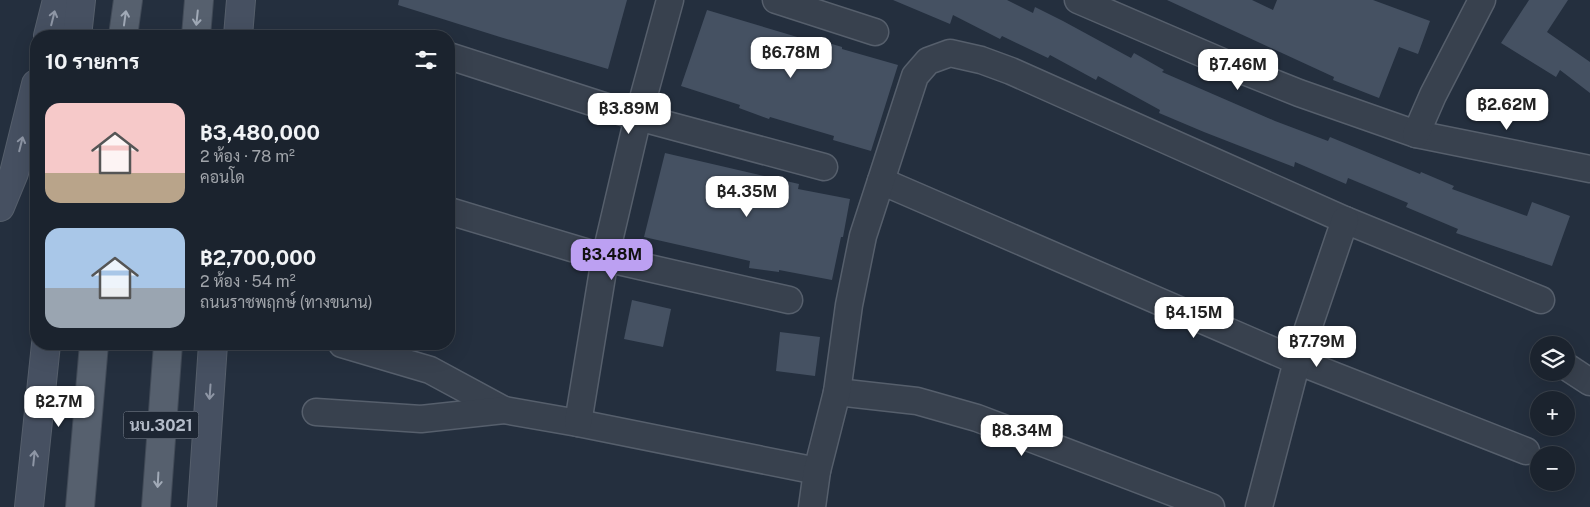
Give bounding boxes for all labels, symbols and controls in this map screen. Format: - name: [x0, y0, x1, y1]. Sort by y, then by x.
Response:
- one-way arrow: [120, 10, 130, 26]
- one-way arrow: [192, 10, 202, 26]
- one-way arrow: [49, 11, 58, 27]
- pin: ฿6.78M: [750, 36, 832, 79]
- text: ฿6.78M: [762, 43, 820, 62]
- icon: filters: [412, 46, 440, 74]
- pin: ฿7.46M: [1197, 48, 1279, 91]
- text: 10 รายการ: [45, 49, 139, 74]
- text: ฿7.46M: [1209, 55, 1267, 74]
- pin: ฿2.62M: [1466, 88, 1548, 131]
- pin: ฿3.89M: [588, 92, 670, 135]
- text: ฿2.62M: [1477, 95, 1537, 114]
- text: ฿3.89M: [599, 99, 659, 118]
- text: ฿3,480,000: [200, 120, 320, 145]
- icon: home: [85, 123, 145, 183]
- one-way arrow: [17, 137, 26, 153]
- text: 2 ห้อง · 78 m²: [200, 147, 295, 166]
- text: คอนโด: [200, 168, 245, 187]
- pin: ฿4.35M: [706, 176, 788, 218]
- text: ฿4.35M: [717, 182, 777, 201]
- pin: ฿3.48M: [571, 238, 653, 281]
- text: ฿2,700,000: [200, 245, 316, 270]
- text: ฿3.48M: [582, 245, 642, 264]
- icon: home: [85, 248, 145, 308]
- text: 2 ห้อง · 54 m²: [200, 272, 296, 291]
- text: ถนนราชพฤกษ์ (ทางขนาน): [200, 293, 373, 312]
- pin: ฿4.15M: [1153, 296, 1235, 339]
- text: ฿4.15M: [1166, 303, 1222, 322]
- pin: ฿7.79M: [1276, 326, 1358, 368]
- text: ฿7.79M: [1289, 332, 1345, 351]
- map controls: [1530, 336, 1575, 491]
- button: layers: [1530, 336, 1575, 381]
- one-way arrow: [205, 384, 214, 400]
- pin: ฿2.7M: [24, 386, 94, 428]
- button: +: [1530, 391, 1575, 436]
- text: ฿2.7M: [35, 392, 83, 411]
- road number: นบ.3021: [124, 412, 198, 438]
- pin: ฿8.34M: [981, 414, 1063, 457]
- text: ฿8.34M: [992, 421, 1052, 440]
- button: −: [1530, 446, 1575, 491]
- one-way arrow: [29, 451, 39, 467]
- one-way arrow: [153, 471, 162, 487]

